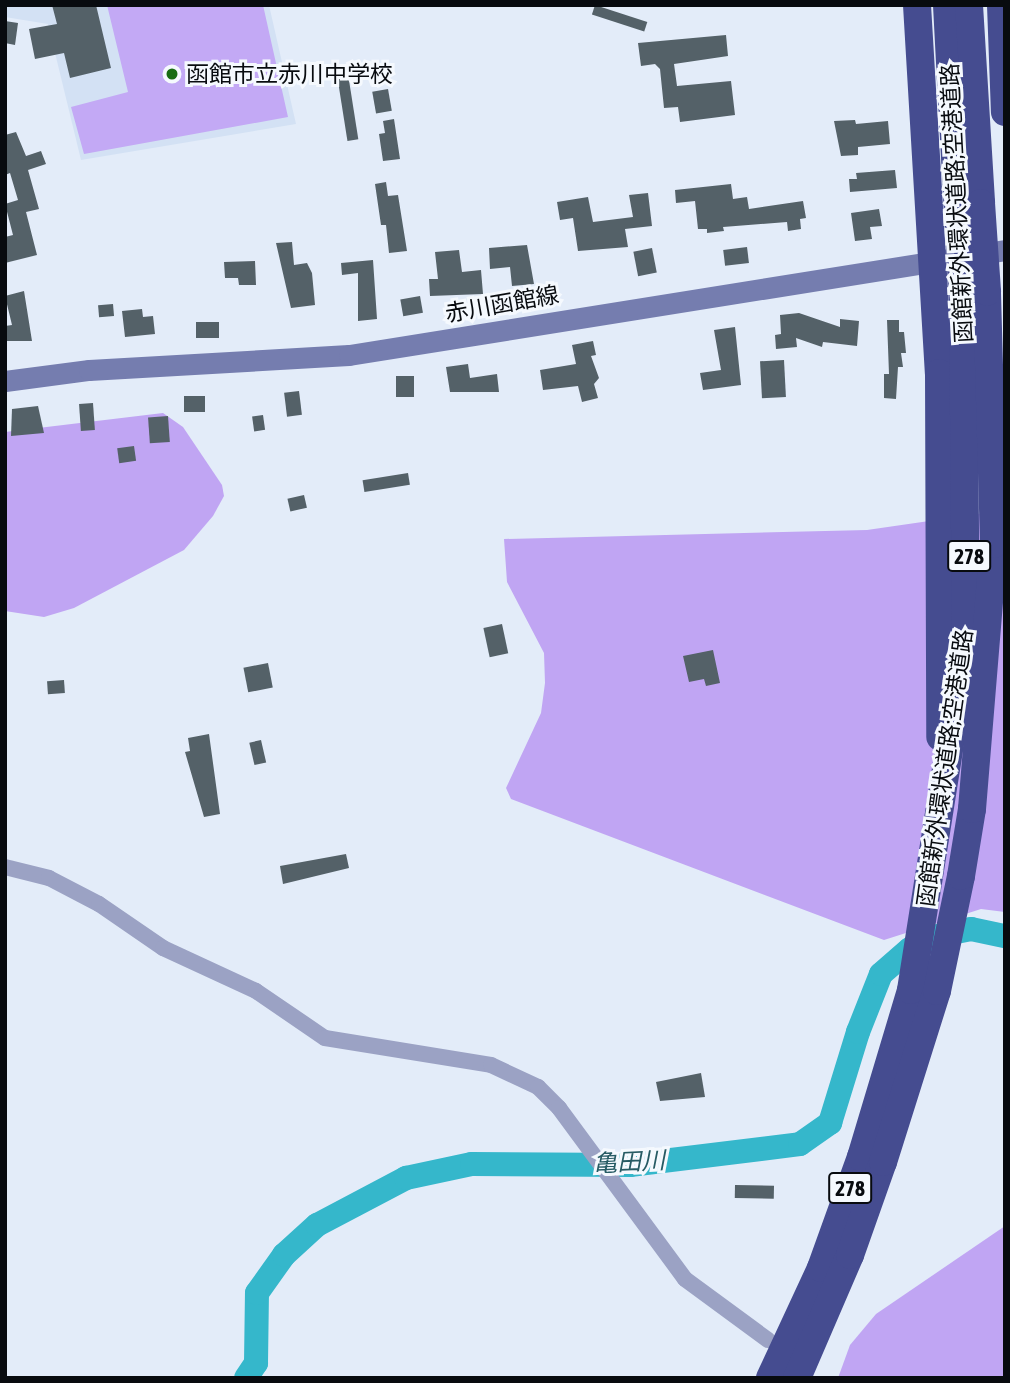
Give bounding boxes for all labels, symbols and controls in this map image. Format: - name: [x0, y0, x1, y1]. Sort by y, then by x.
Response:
- place label: 函館市立赤川中学校: [186, 60, 393, 88]
- street label: 函館新外環状道路;空港道路: [936, 62, 978, 344]
- marker: 函館市立赤川中学校: [164, 66, 180, 82]
- street label: 赤川函館線: [443, 280, 561, 328]
- road number: 278: [946, 538, 992, 574]
- street label: 函館新外環状道路;空港道路: [912, 627, 978, 909]
- water label: 亀田川: [592, 1146, 666, 1178]
- road number: 278: [827, 1170, 873, 1206]

